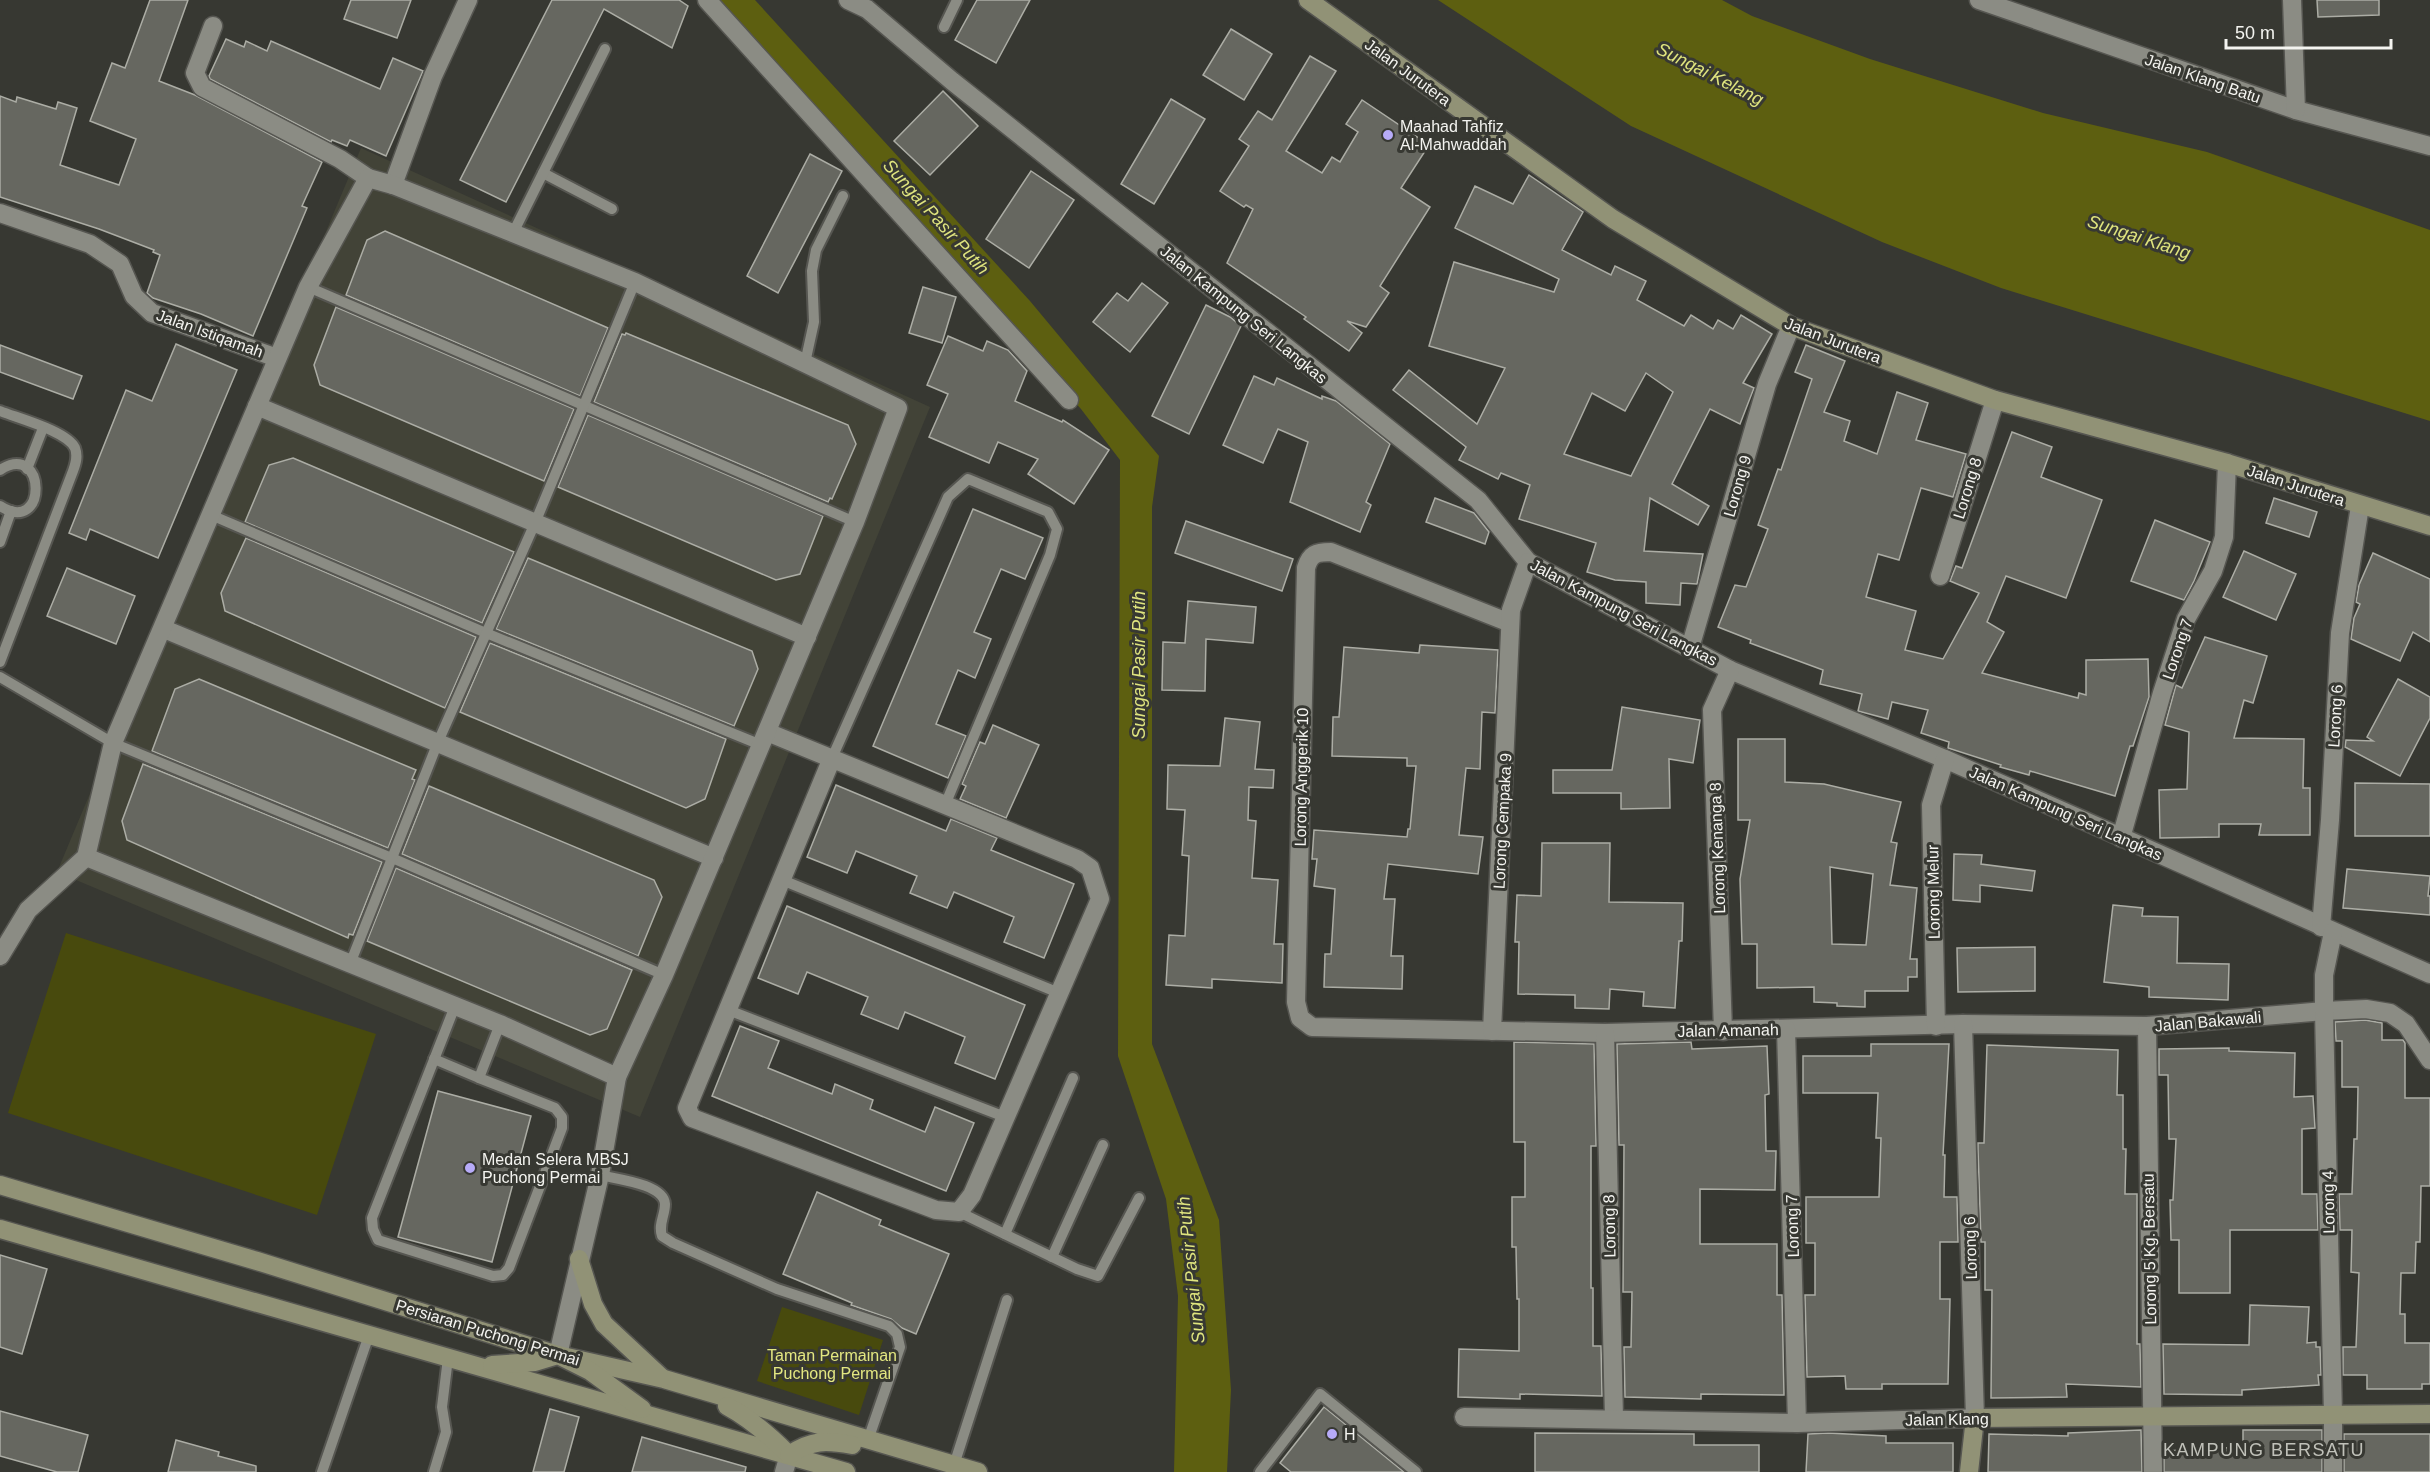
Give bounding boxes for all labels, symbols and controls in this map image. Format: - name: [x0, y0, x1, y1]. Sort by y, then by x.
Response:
- scale bar: [2226, 12, 2391, 50]
- text: 50 m: [2235, 23, 2275, 43]
- street label: Jalan Jurutera: [1362, 36, 1454, 109]
- water label: Sungai Kelang: [1653, 39, 1767, 109]
- street label: Jalan Klang Batu: [2143, 51, 2263, 106]
- place label: Maahad Tahfiz Al-Mahwaddah: [1400, 118, 1507, 153]
- marker: Maahad Tahfiz Al-Mahwaddah: [1381, 128, 1395, 142]
- water label: Sungai Pasir Putih: [879, 155, 993, 279]
- water label: Sungai Klang: [2085, 211, 2193, 263]
- street label: Jalan Kampung Seri Langkas: [1157, 242, 1330, 387]
- street label: Jalan Istiqamah: [154, 306, 265, 361]
- street label: Jalan Jurutera: [1782, 314, 1883, 367]
- street label: Lorong 9: [1721, 453, 1754, 519]
- street label: Lorong 8: [1950, 455, 1985, 521]
- street label: Jalan Jurutera: [2245, 462, 2347, 509]
- street label: Jalan Kampung Seri Langkas: [1527, 556, 1720, 669]
- water label: Sungai Pasir Putih: [1129, 591, 1149, 739]
- street label: Lorong 7: [2159, 616, 2196, 682]
- street label: Lorong 6: [2325, 684, 2346, 748]
- street label: Lorong Anggerik 10: [1292, 707, 1311, 847]
- street label: Lorong Cempaka 9: [1490, 753, 1515, 889]
- street label: Jalan Kampung Seri Langkas: [1967, 763, 2165, 864]
- street label: Lorong Kenanga 8: [1707, 782, 1728, 914]
- street label: Lorong Melur: [1924, 844, 1943, 939]
- street label: Jalan Bakawali: [2154, 1008, 2262, 1035]
- street label: Jalan Amanah: [1677, 1021, 1779, 1040]
- place label: Medan Selera MBSJ Puchong Permai: [482, 1151, 629, 1186]
- marker: Medan Selera MBSJ Puchong Permai: [463, 1161, 477, 1175]
- street label: Lorong 4: [2319, 1170, 2338, 1234]
- street label: Lorong 5 Kg. Bersatu: [2140, 1173, 2159, 1325]
- street label: Lorong 8: [1600, 1194, 1619, 1258]
- street label: Lorong 7: [1783, 1194, 1802, 1258]
- water label: Sungai Pasir Putih: [1173, 1195, 1209, 1345]
- street label: Lorong 6: [1961, 1216, 1980, 1280]
- street label: Persiaran Puchong Permai: [394, 1296, 582, 1369]
- park label: Taman Permainan Puchong Permai: [767, 1347, 897, 1382]
- street label: Jalan Klang: [1905, 1410, 1989, 1429]
- place label: H: [1344, 1426, 1356, 1443]
- marker: H: [1325, 1427, 1339, 1441]
- district label: KAMPUNG BERSATU: [2163, 1440, 2365, 1460]

